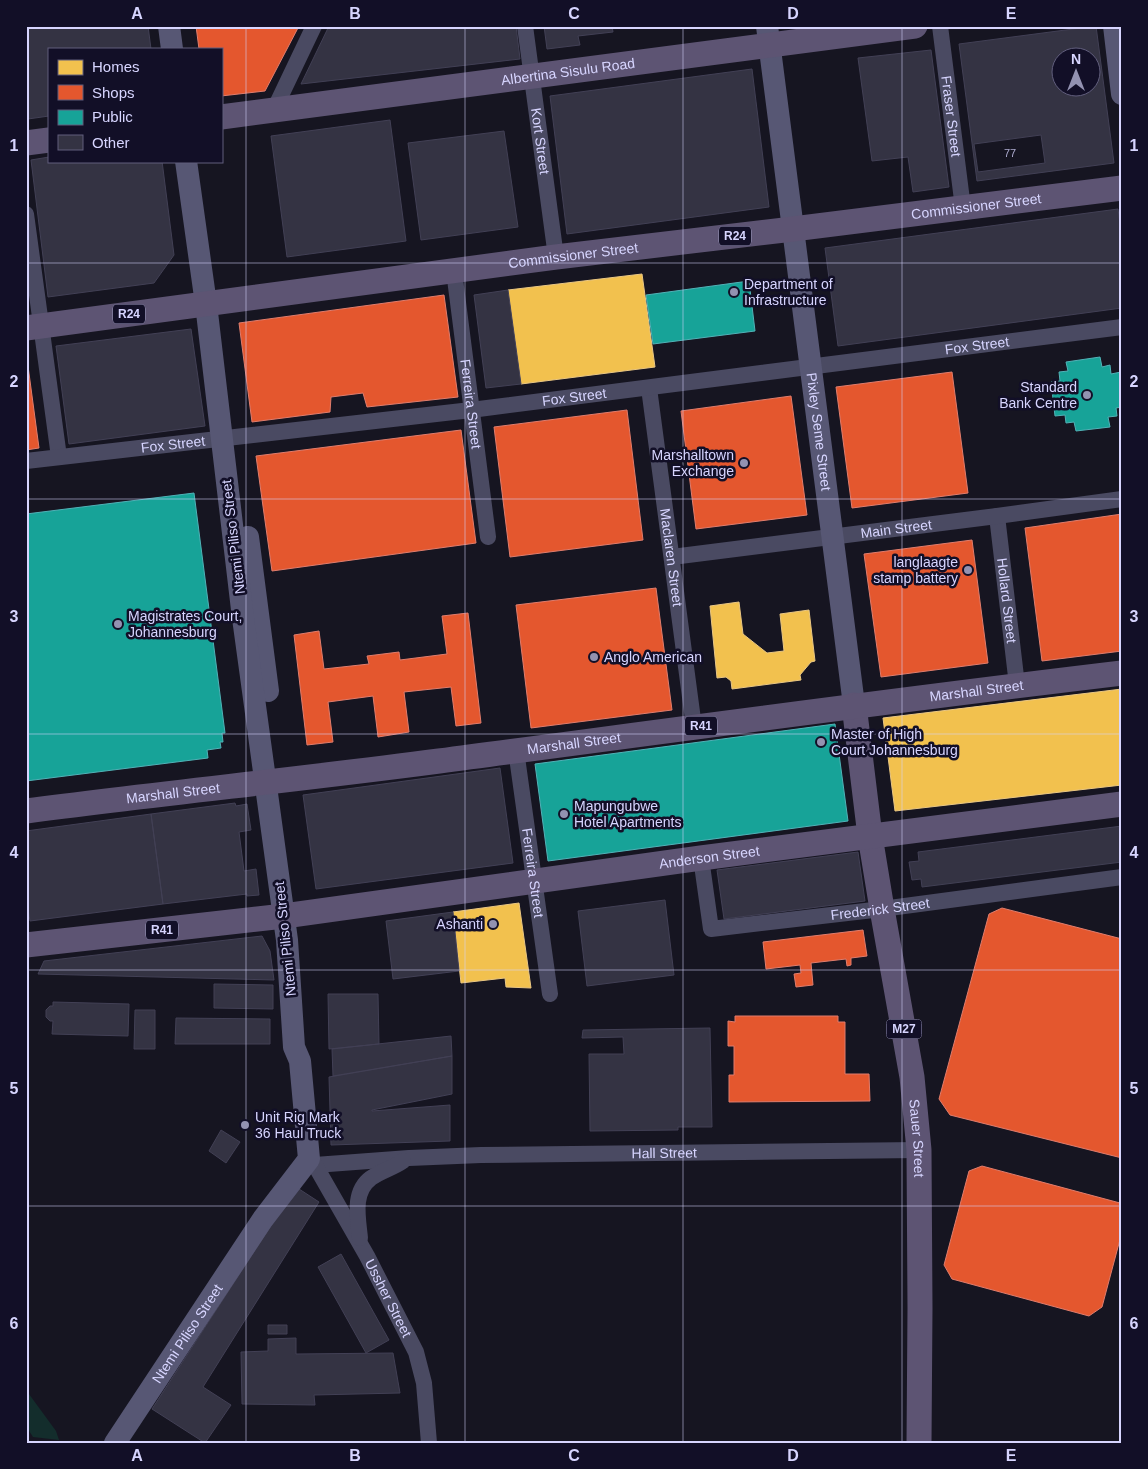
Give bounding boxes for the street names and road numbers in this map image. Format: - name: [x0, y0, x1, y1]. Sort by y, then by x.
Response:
- street label: Albertina Sisulu Road: [500, 55, 636, 88]
- street label: Fraser Street: [938, 75, 964, 158]
- street label: Kort Street: [528, 107, 553, 175]
- street label: Commissioner Street: [910, 190, 1042, 222]
- road number: R24: [719, 227, 751, 246]
- street label: Commissioner Street: [507, 239, 639, 271]
- road number: R24: [113, 304, 145, 324]
- street label: Fox Street: [944, 333, 1010, 358]
- street label: Ferreira Street: [457, 358, 485, 450]
- street label: Pixley Seme Street: [803, 372, 835, 492]
- street label: Fox Street: [541, 385, 607, 409]
- street label: Fox Street: [140, 433, 206, 456]
- street label: Ntemi Piliso Street: [218, 479, 248, 595]
- street label: Maclaren Street: [657, 507, 686, 608]
- street label: Main Street: [860, 516, 933, 541]
- street label: Hollard Street: [994, 557, 1020, 644]
- street label: Marshall Street: [929, 677, 1024, 705]
- road number: R41: [685, 716, 717, 736]
- street label: Marshall Street: [526, 729, 622, 757]
- street label: Marshall Street: [125, 780, 221, 806]
- street label: Ferreira Street: [519, 827, 547, 919]
- street label: Anderson Street: [658, 843, 761, 872]
- street label: Ntemi Piliso Street: [271, 881, 299, 997]
- street label: Frederick Street: [830, 895, 931, 923]
- road number: R41: [146, 920, 178, 940]
- road number: M27: [886, 1020, 922, 1038]
- street label: Sauer Street: [906, 1098, 927, 1178]
- street label: Hall Street: [631, 1145, 697, 1161]
- street label: Ussher Street: [362, 1256, 415, 1340]
- street label: Ntemi Piliso Street: [149, 1281, 226, 1386]

